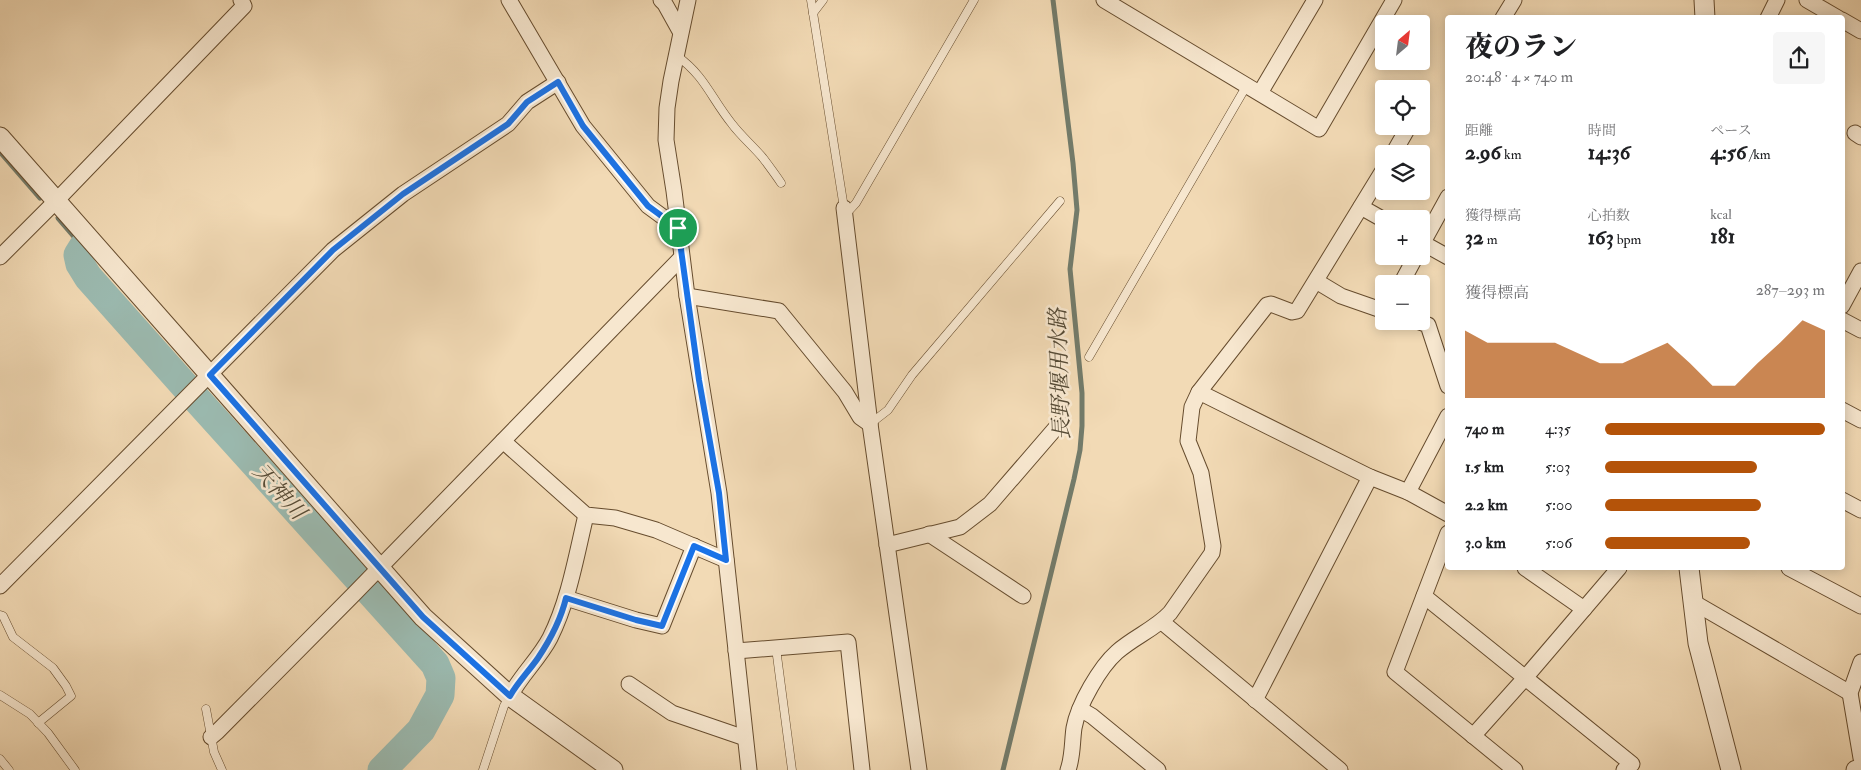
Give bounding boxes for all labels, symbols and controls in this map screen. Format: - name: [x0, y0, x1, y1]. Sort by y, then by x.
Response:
- north arrow: [1375, 15, 1430, 70]
- map controls: [1375, 15, 1430, 330]
- text: 夜のラン: [1465, 30, 1577, 65]
- button: share: [1773, 32, 1825, 84]
- text: 20:48 · 4 × 740 m: [1465, 67, 1573, 87]
- button: locate: [1375, 80, 1430, 135]
- text: 距離: [1465, 122, 1493, 139]
- text: 時間: [1588, 122, 1616, 139]
- text: ペース: [1710, 122, 1752, 139]
- text: 2.96: [1465, 139, 1501, 166]
- text: 14:36: [1588, 139, 1630, 166]
- text: 4:56: [1710, 139, 1747, 166]
- button: layers: [1375, 145, 1430, 200]
- text: km: [1501, 146, 1522, 163]
- text: /km: [1747, 146, 1771, 163]
- text: kcal: [1710, 206, 1732, 223]
- pin: [657, 207, 699, 249]
- text: 獲得標高: [1465, 207, 1521, 224]
- text: 心拍数: [1588, 207, 1630, 224]
- button: +: [1375, 210, 1430, 265]
- icon: arrive: [664, 214, 692, 242]
- text: 181: [1710, 223, 1735, 250]
- text: 32: [1465, 224, 1484, 251]
- text: 163: [1588, 224, 1614, 251]
- text: m: [1484, 231, 1498, 248]
- text: bpm: [1614, 231, 1641, 248]
- button: −: [1375, 275, 1430, 330]
- text: 287–293 m: [1756, 280, 1825, 300]
- text: 獲得標高: [1465, 283, 1529, 303]
- water label: 長野堰用水路: [1044, 306, 1076, 440]
- text: 740 m: [1465, 419, 1505, 439]
- text: 4:35: [1545, 419, 1571, 439]
- text: 1.5 km: [1465, 457, 1504, 477]
- text: 5:03: [1545, 457, 1570, 477]
- water label: 天神川: [247, 458, 313, 527]
- text: 2.2 km: [1465, 495, 1508, 515]
- text: 5:00: [1545, 495, 1572, 515]
- text: 3.0 km: [1465, 533, 1506, 553]
- text: 5:06: [1545, 533, 1572, 553]

